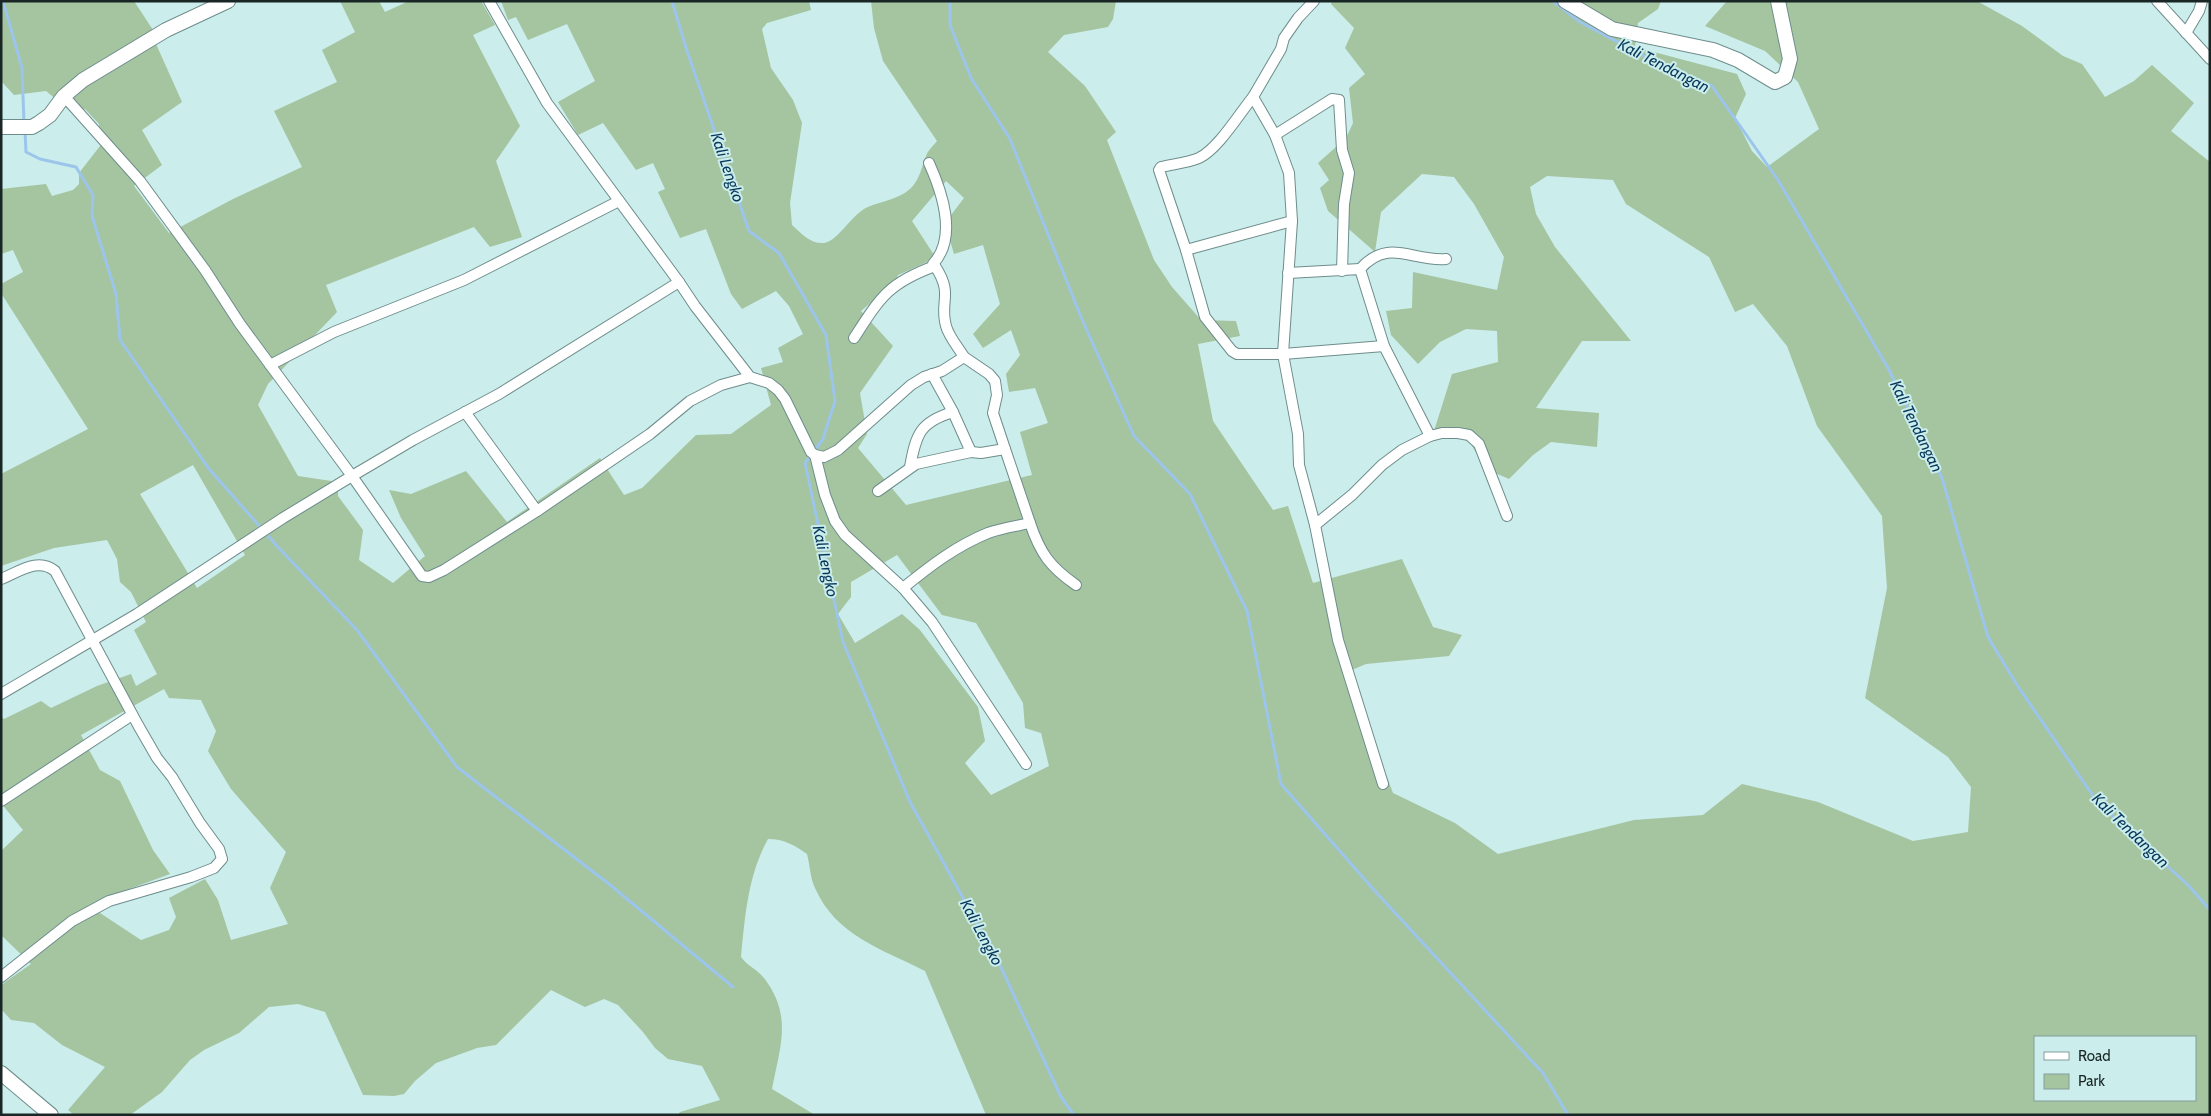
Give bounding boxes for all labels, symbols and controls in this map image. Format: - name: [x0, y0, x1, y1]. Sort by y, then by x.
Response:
- water label: Kali Tendangan: [1615, 34, 1713, 97]
- water label: Kali Lengko: [707, 130, 748, 205]
- water label: Kali Tendangan: [1886, 377, 1947, 475]
- water label: Kali Lengko: [809, 524, 842, 599]
- water label: Kali Tendangan: [2088, 789, 2173, 872]
- water label: Kali Lengko: [956, 896, 1007, 969]
- legend: [2034, 1036, 2196, 1101]
- text: Road: [2078, 1047, 2111, 1065]
- text: Park: [2078, 1072, 2105, 1090]

